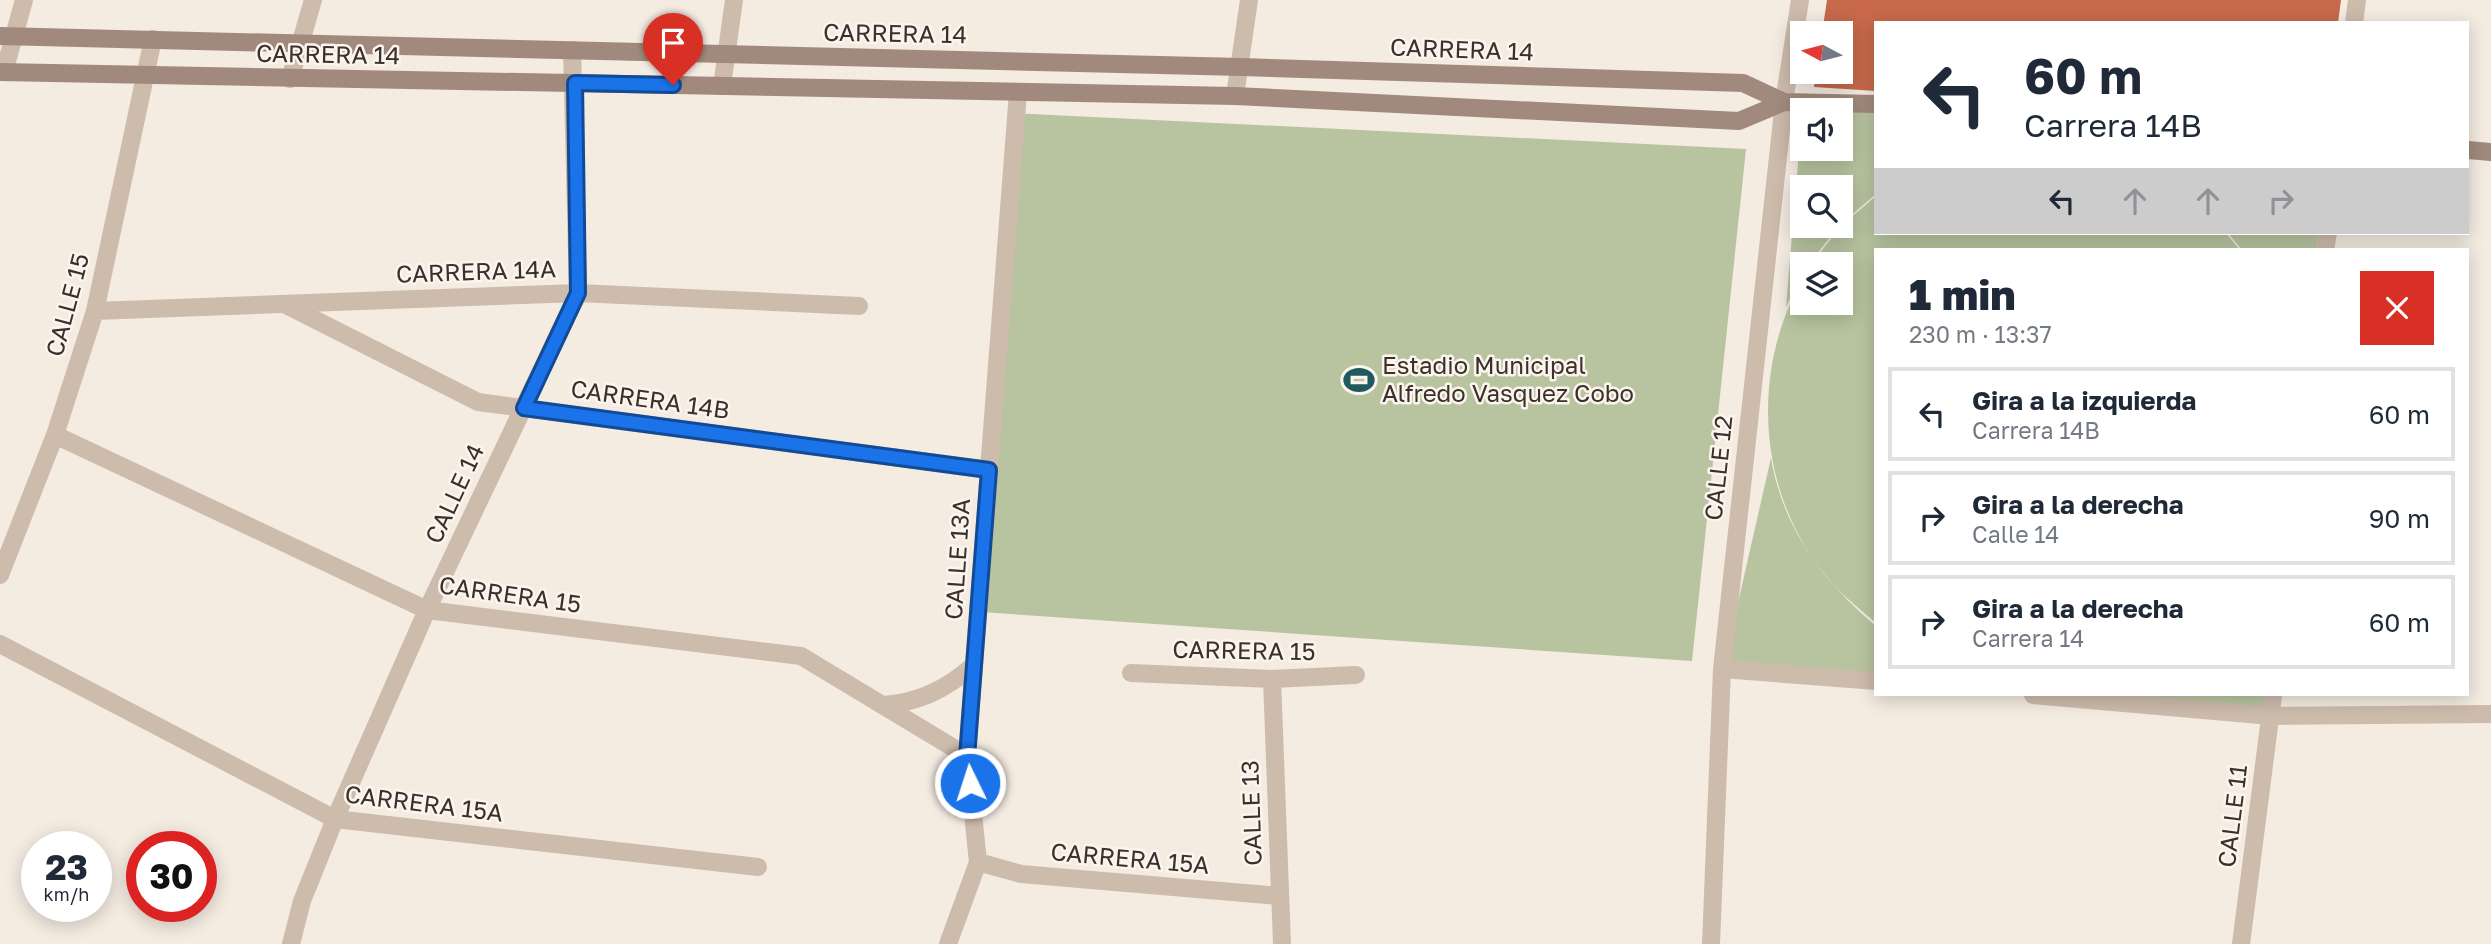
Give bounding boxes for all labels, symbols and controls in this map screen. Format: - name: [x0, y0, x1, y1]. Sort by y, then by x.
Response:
- pin: [643, 13, 703, 85]
- street label: CARRERA 14: [823, 17, 967, 48]
- north arrow: [1790, 21, 1853, 84]
- map controls: [1790, 21, 1853, 315]
- icon: arrive: [654, 24, 692, 62]
- street label: CARRERA 14: [1390, 31, 1534, 66]
- street label: CARRERA 14: [256, 38, 400, 69]
- text: 60 m: [2024, 46, 2142, 105]
- icon: left: [1909, 49, 2000, 140]
- button: sound: [1790, 98, 1853, 161]
- text: Carrera 14B: [2024, 106, 2202, 144]
- button: search: [1790, 175, 1853, 238]
- icon: left: [2043, 182, 2081, 220]
- icon: ahead: [2116, 182, 2154, 220]
- icon: ahead: [2189, 182, 2227, 220]
- icon: right: [2262, 182, 2300, 220]
- street label: CALLE 15: [39, 250, 94, 359]
- button: layers: [1790, 252, 1853, 315]
- street label: CARRERA 14A: [396, 253, 556, 288]
- text: 1 min: [1909, 269, 2016, 319]
- button: close: [2360, 271, 2434, 345]
- text: 230 m · 13:37: [1909, 320, 2052, 348]
- place label: Estadio Municipal Alfredo Vasquez Cobo: [1382, 350, 1634, 407]
- sports icon: Estadio Municipal Alfredo Vasquez Cobo: [1342, 363, 1376, 397]
- street label: CARRERA 14B: [569, 373, 731, 424]
- text: Gira a la izquierda: [1972, 385, 2196, 416]
- icon: left: [1913, 395, 1951, 433]
- text: 60 m: [2369, 399, 2430, 430]
- street label: CALLE 12: [1698, 414, 1737, 522]
- text: Carrera 14B: [1972, 416, 2100, 444]
- street label: CALLE 14: [418, 439, 489, 548]
- text: Gira a la derecha: [1972, 489, 2184, 520]
- street label: CALLE 13A: [938, 497, 975, 621]
- icon: right: [1913, 499, 1951, 537]
- text: 90 m: [2369, 503, 2430, 534]
- text: Calle 14: [1972, 520, 2059, 548]
- street label: CARRERA 15: [437, 569, 583, 618]
- text: Gira a la derecha: [1972, 593, 2184, 624]
- icon: right: [1913, 603, 1951, 641]
- text: 60 m: [2369, 607, 2430, 638]
- text: Carrera 14: [1972, 624, 2084, 652]
- street label: CARRERA 15: [1172, 634, 1316, 665]
- position arrow: [933, 746, 1007, 820]
- street label: CALLE 13: [1234, 760, 1267, 866]
- street label: CALLE 11: [2211, 763, 2252, 869]
- street label: CARRERA 15A: [343, 778, 505, 827]
- speed limit sign: 30: [126, 831, 217, 922]
- street label: CARRERA 15A: [1050, 836, 1211, 879]
- text: 23: [45, 846, 88, 888]
- text: km/h: [44, 883, 89, 905]

